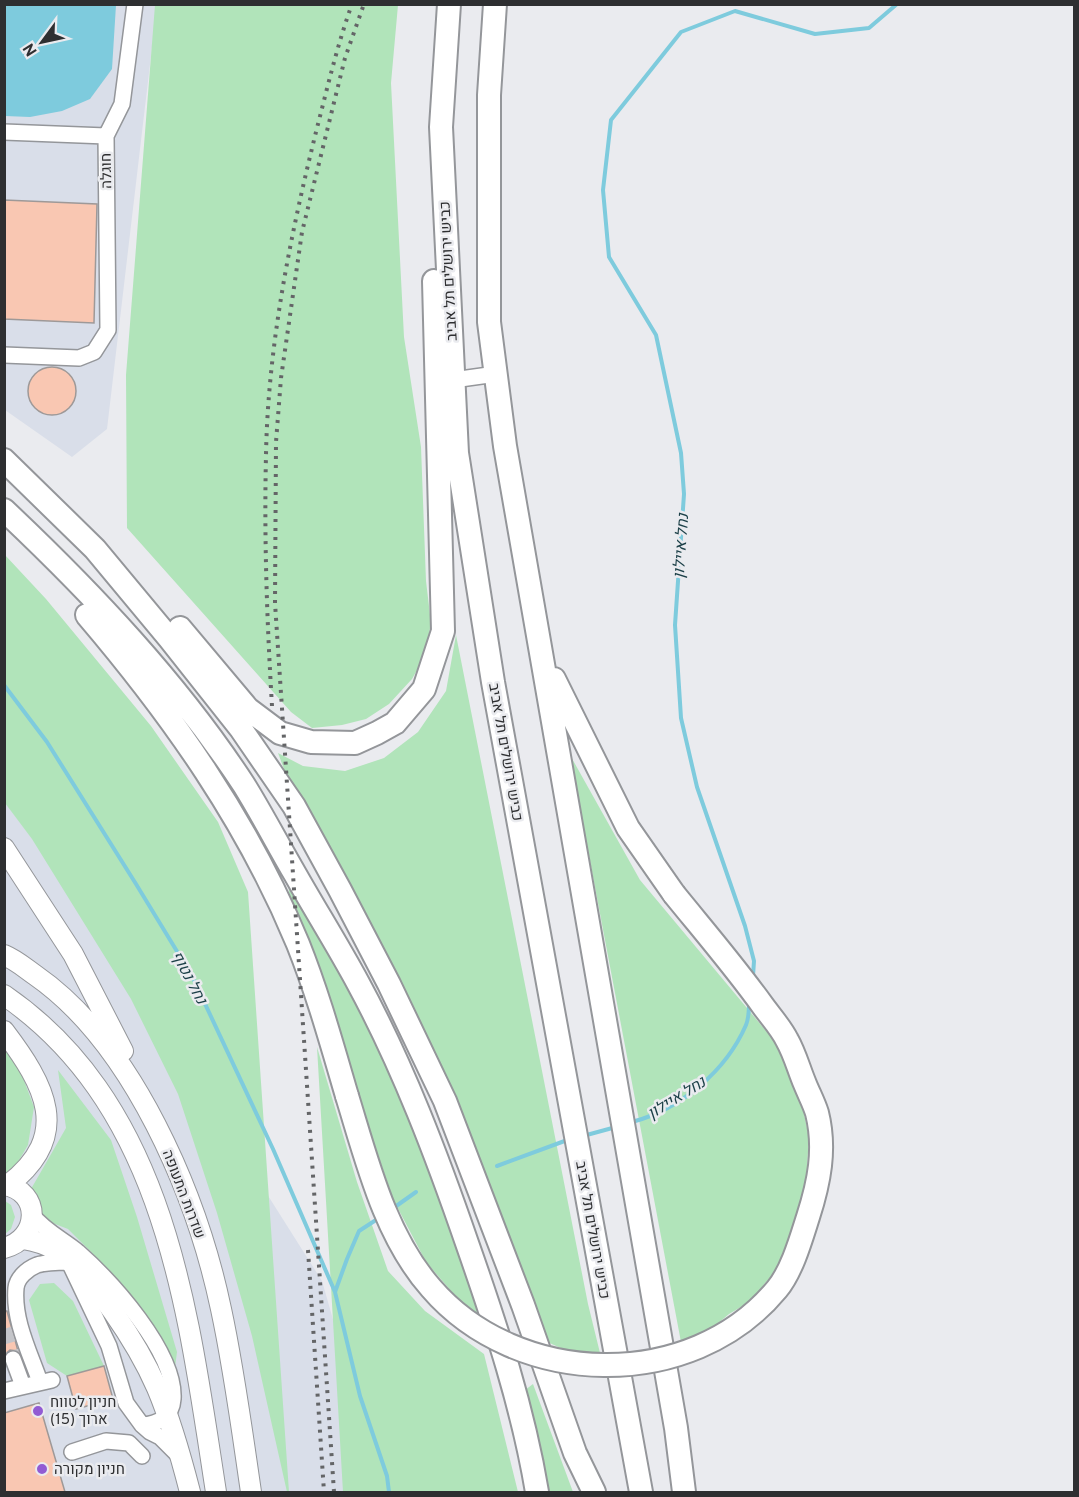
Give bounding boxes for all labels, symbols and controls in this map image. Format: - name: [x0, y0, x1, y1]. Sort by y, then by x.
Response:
- north arrow: [12, 12, 72, 72]
- text: N: [20, 39, 43, 59]
- street label: חוגלה: [98, 153, 117, 189]
- street label: כביש ירושלים תל אביב: [436, 201, 463, 341]
- water label: נחל איילון: [670, 512, 694, 579]
- street label: כביש ירושלים תל אביב: [483, 682, 526, 823]
- water label: נחל נטוף: [166, 948, 211, 1009]
- water label: נחל איילון: [644, 1072, 711, 1124]
- street label: שדרות התעופה: [157, 1147, 208, 1242]
- street label: כביש ירושלים תל אביב: [570, 1160, 613, 1301]
- place label: חניון לטווח ארוך (15): [50, 1394, 116, 1430]
- marker: חניון לטווח ארוך (15): [31, 1404, 45, 1418]
- place label: חניון מקורה: [54, 1461, 125, 1480]
- marker: חניון מקורה: [35, 1462, 49, 1476]

